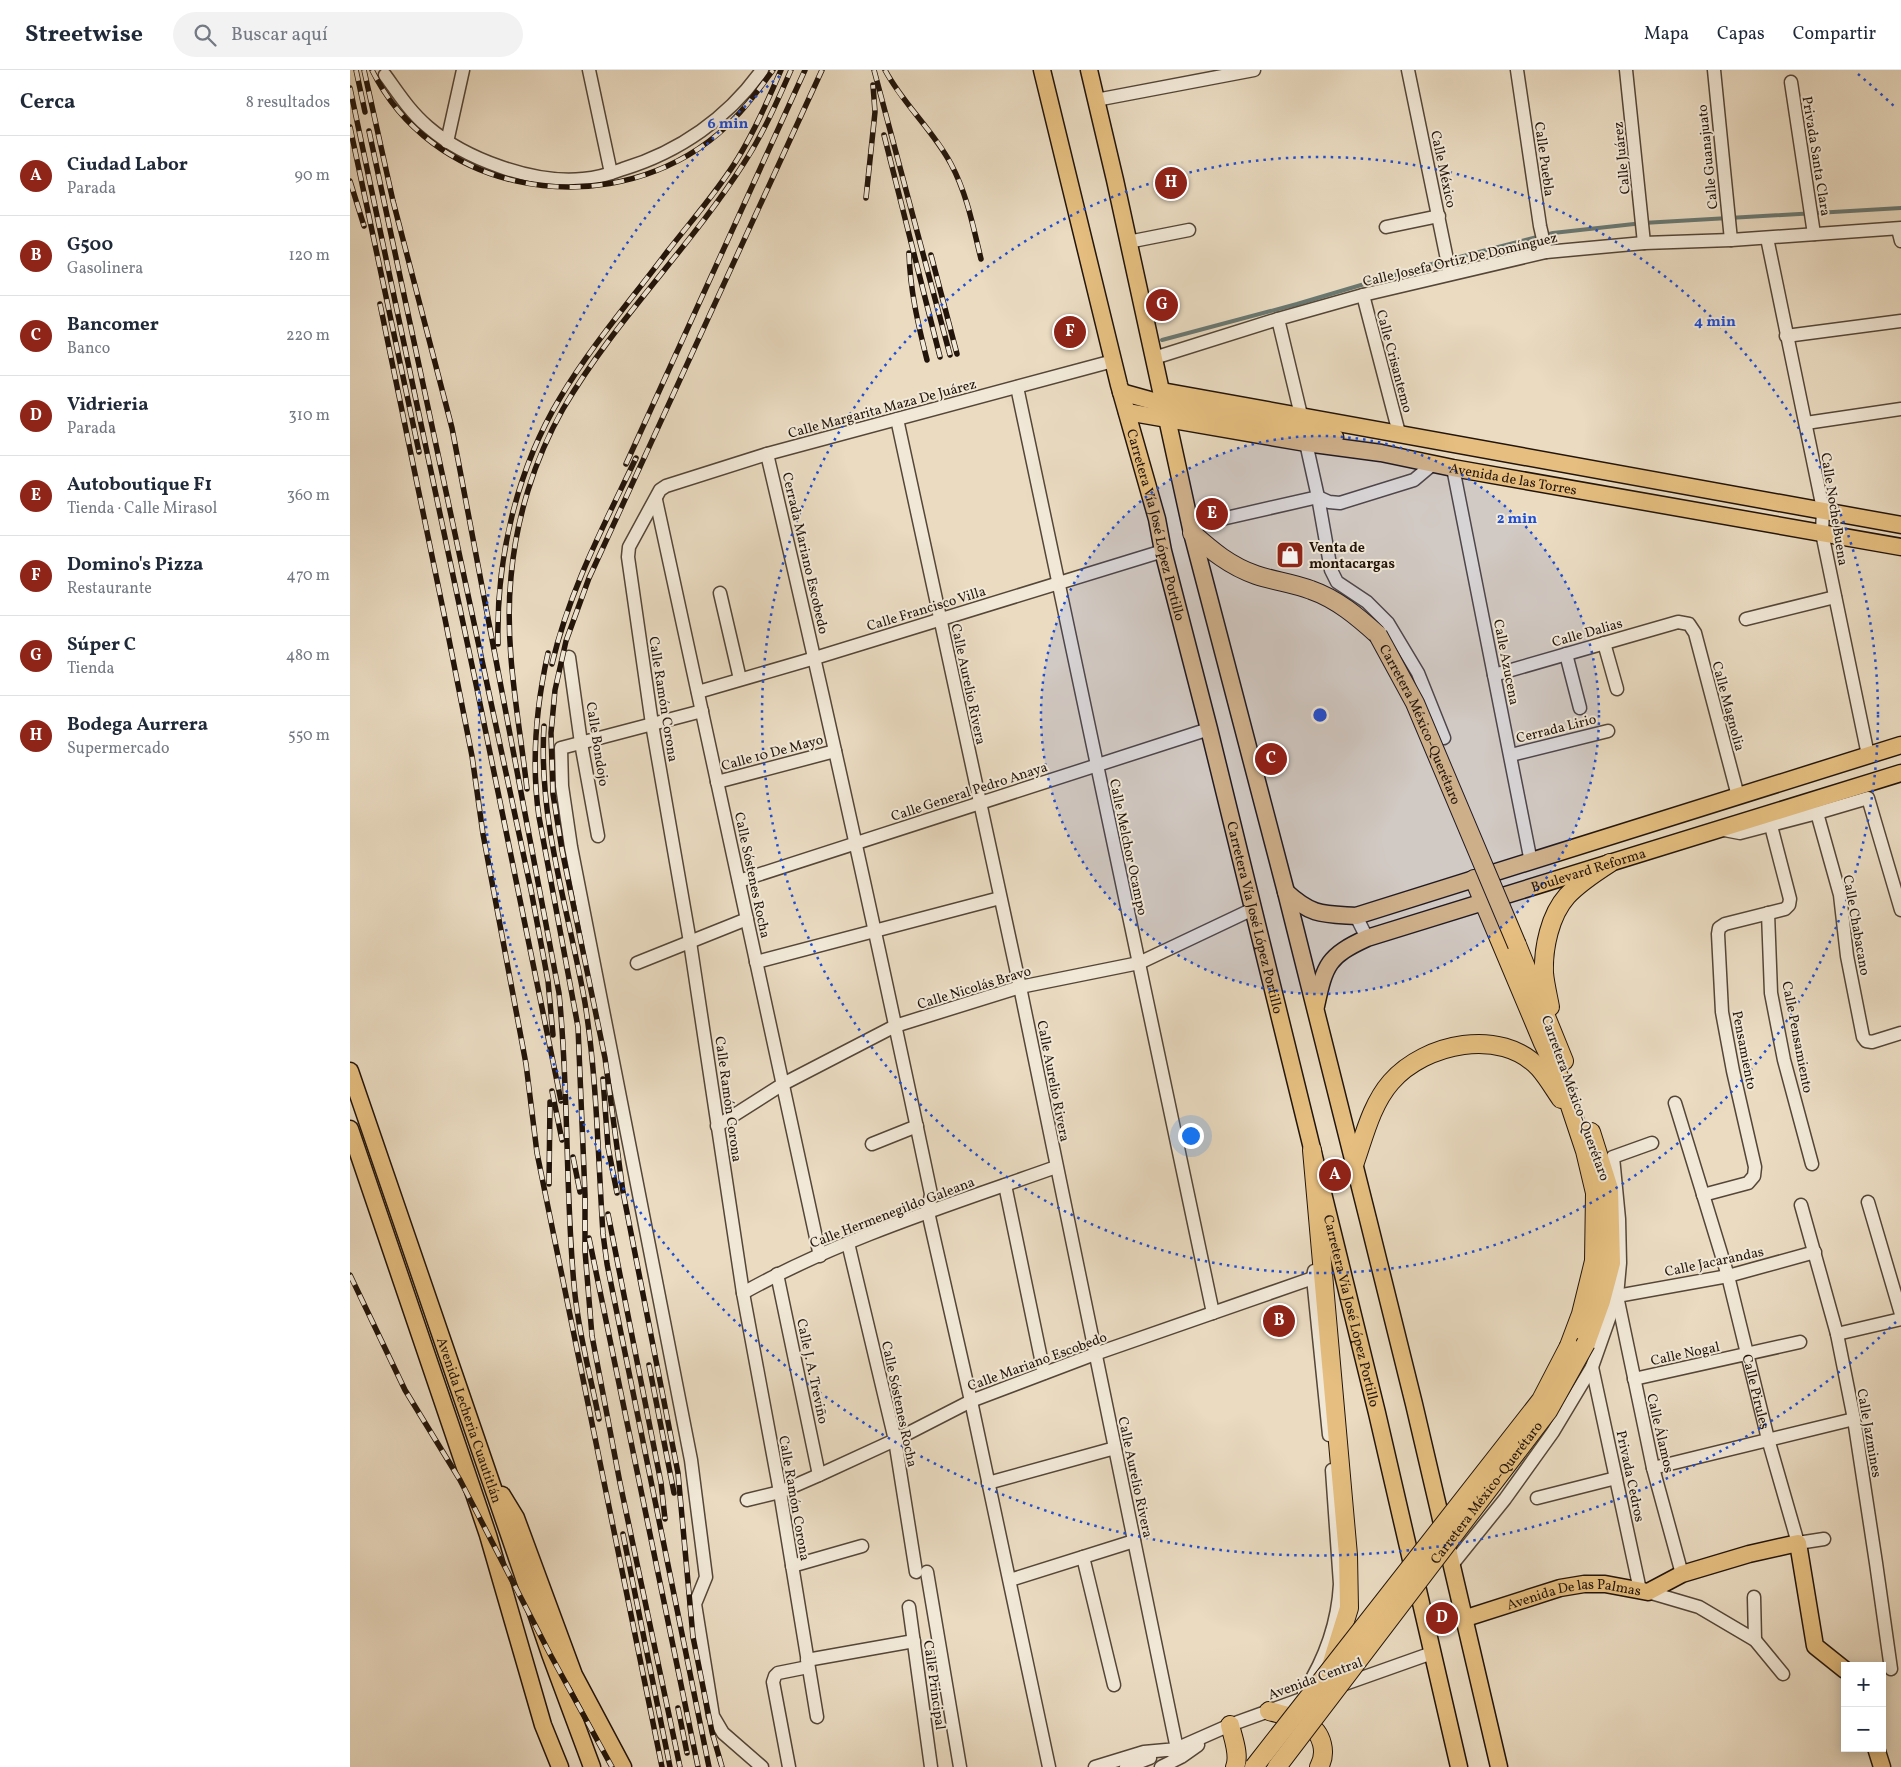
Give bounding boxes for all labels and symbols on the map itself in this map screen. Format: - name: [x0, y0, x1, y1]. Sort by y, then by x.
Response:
- street label: Privada Santa Clara: [1797, 95, 1834, 218]
- street label: Calle Guanajuato: [1694, 104, 1723, 210]
- text: 6 min: [708, 114, 749, 135]
- street label: Calle Puebla: [1529, 121, 1558, 198]
- street label: Calle Juárez: [1609, 121, 1636, 195]
- street label: Calle México: [1425, 129, 1460, 210]
- pin: H: [1155, 164, 1187, 202]
- street label: Calle Josefa Ortiz De Domínguez: [1361, 229, 1560, 292]
- pin: G: [1146, 286, 1178, 324]
- street label: Calle Crisantemo: [1371, 308, 1416, 415]
- text: 4 min: [1694, 312, 1736, 333]
- pin: F: [1054, 313, 1086, 351]
- street label: Calle Margarita Maza De Juárez: [786, 375, 979, 444]
- street label: Carretera Vía José López Portillo: [1121, 427, 1189, 623]
- street label: Calle Noche Buena: [1815, 451, 1852, 567]
- street label: Avenida de las Torres: [1448, 460, 1578, 501]
- street label: Cerrada Mariano Escobedo: [777, 471, 832, 636]
- pin: E: [1196, 495, 1228, 533]
- text: 2 min: [1497, 509, 1537, 530]
- place label: Venta de montacargas: [1309, 539, 1395, 574]
- shop icon: Venta de montacargas: [1275, 540, 1305, 570]
- street label: Calle Francisco Villa: [865, 582, 988, 637]
- street label: Calle Dalias: [1550, 614, 1625, 653]
- street label: Calle Azucena: [1488, 618, 1523, 707]
- street label: Calle Aurelio Rivera: [945, 622, 990, 746]
- street label: Calle Ramón Corona: [643, 635, 682, 763]
- street label: Carretera México-Querétaro: [1374, 641, 1465, 808]
- street label: Calle Magnolia: [1706, 659, 1749, 753]
- street label: Calle Bondojo: [580, 701, 613, 788]
- centre of rings: [1311, 706, 1329, 724]
- street label: Cerrada Lirio: [1514, 710, 1598, 749]
- street label: Calle 10 De Mayo: [719, 731, 825, 776]
- pin: C: [1255, 740, 1287, 778]
- street label: Calle General Pedro Anaya: [889, 758, 1050, 827]
- street label: Calle Melchor Ocampo: [1104, 777, 1151, 917]
- street label: Calle Sóstenes Rocha: [729, 811, 774, 940]
- street label: Carretera Vía José López Portillo: [1221, 820, 1287, 1016]
- street label: Boulevard Reforma: [1529, 844, 1648, 898]
- street label: Calle Chabacano: [1837, 873, 1874, 977]
- street label: Calle Nicolás Bravo: [915, 962, 1034, 1015]
- street label: Calle Pensamiento: [1776, 980, 1817, 1095]
- street label: Pensamiento: [1727, 1009, 1760, 1091]
- street label: Carretera México-Querétaro: [1536, 1013, 1613, 1184]
- street label: Calle Aurelio Rivera: [1031, 1019, 1074, 1144]
- street label: Calle Ramón Corona: [709, 1035, 746, 1163]
- your location: [1178, 1123, 1204, 1149]
- pin: A: [1319, 1156, 1351, 1194]
- street label: Calle Hermenegildo Galeana: [807, 1173, 978, 1254]
- street label: Carretera Vía José López Portillo: [1318, 1213, 1383, 1409]
- street label: Calle Jacarandas: [1663, 1243, 1766, 1282]
- pin: B: [1263, 1302, 1295, 1340]
- street label: Calle J. A. Treviño: [791, 1317, 832, 1426]
- street label: Calle Mariano Escobedo: [965, 1328, 1110, 1397]
- street label: Avenida Lecheria Cuautitlán: [431, 1335, 506, 1506]
- street label: Calle Nogal: [1649, 1338, 1722, 1371]
- street label: Calle Sóstenes Rocha: [876, 1340, 921, 1469]
- street label: Calle Pirules: [1737, 1352, 1773, 1432]
- street label: Calle Jazmines: [1851, 1387, 1886, 1479]
- street label: Calle Álamos: [1641, 1392, 1678, 1475]
- street label: Calle Aurelio Rivera: [1112, 1415, 1157, 1539]
- street label: Carretera México-Querétaro: [1427, 1418, 1548, 1569]
- street label: Privada Cedros: [1611, 1429, 1649, 1524]
- street label: Calle Ramón Corona: [773, 1434, 814, 1562]
- street label: Avenida De las Palmas: [1505, 1576, 1642, 1615]
- pin: D: [1426, 1599, 1458, 1637]
- street label: Calle Principal: [918, 1639, 949, 1731]
- street label: Avenida Central: [1266, 1654, 1365, 1705]

